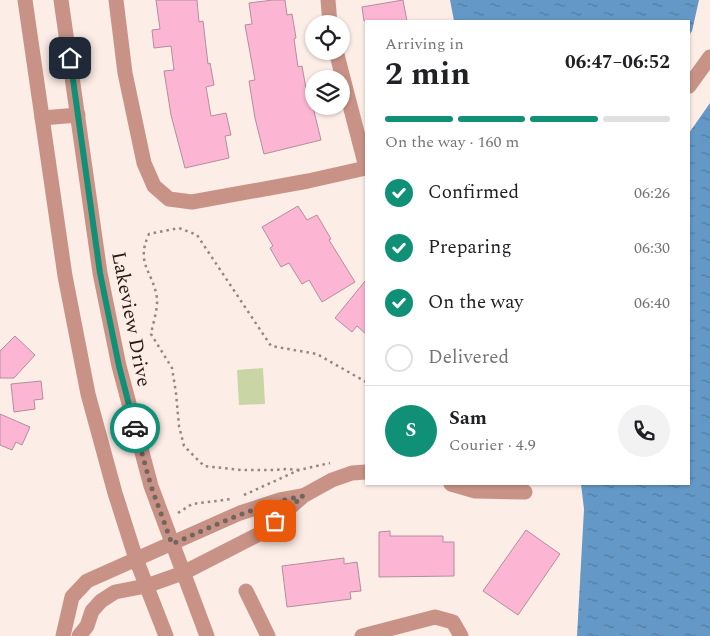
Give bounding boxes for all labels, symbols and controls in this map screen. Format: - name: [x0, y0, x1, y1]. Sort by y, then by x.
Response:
- map controls: [305, 15, 350, 115]
- button: locate: [305, 15, 350, 60]
- text: Arriving in: [385, 32, 464, 56]
- pin: [49, 37, 91, 79]
- icon: home: [56, 44, 84, 72]
- text: 06:47–06:52: [565, 48, 670, 77]
- text: 2 min: [385, 50, 470, 99]
- button: layers: [305, 70, 350, 115]
- text: On the way · 160 m: [385, 130, 519, 154]
- text: Confirmed: [428, 178, 519, 207]
- icon: check: [385, 179, 413, 207]
- text: 06:26: [634, 181, 670, 205]
- text: Preparing: [428, 233, 512, 262]
- icon: check: [385, 234, 413, 262]
- text: 06:30: [634, 236, 670, 260]
- street label: Lakeview Drive: [103, 249, 159, 389]
- text: On the way: [428, 288, 524, 317]
- icon: check: [385, 289, 413, 317]
- text: 06:40: [634, 291, 670, 315]
- text: Delivered: [428, 343, 509, 372]
- courier: [110, 403, 160, 453]
- text: Sam: [449, 404, 487, 433]
- button: phone: [618, 405, 670, 457]
- icon: car: [121, 414, 149, 442]
- text: S: [406, 416, 416, 445]
- text: Courier · 4.9: [449, 433, 536, 457]
- pin: [254, 500, 296, 542]
- icon: bag: [261, 507, 289, 535]

